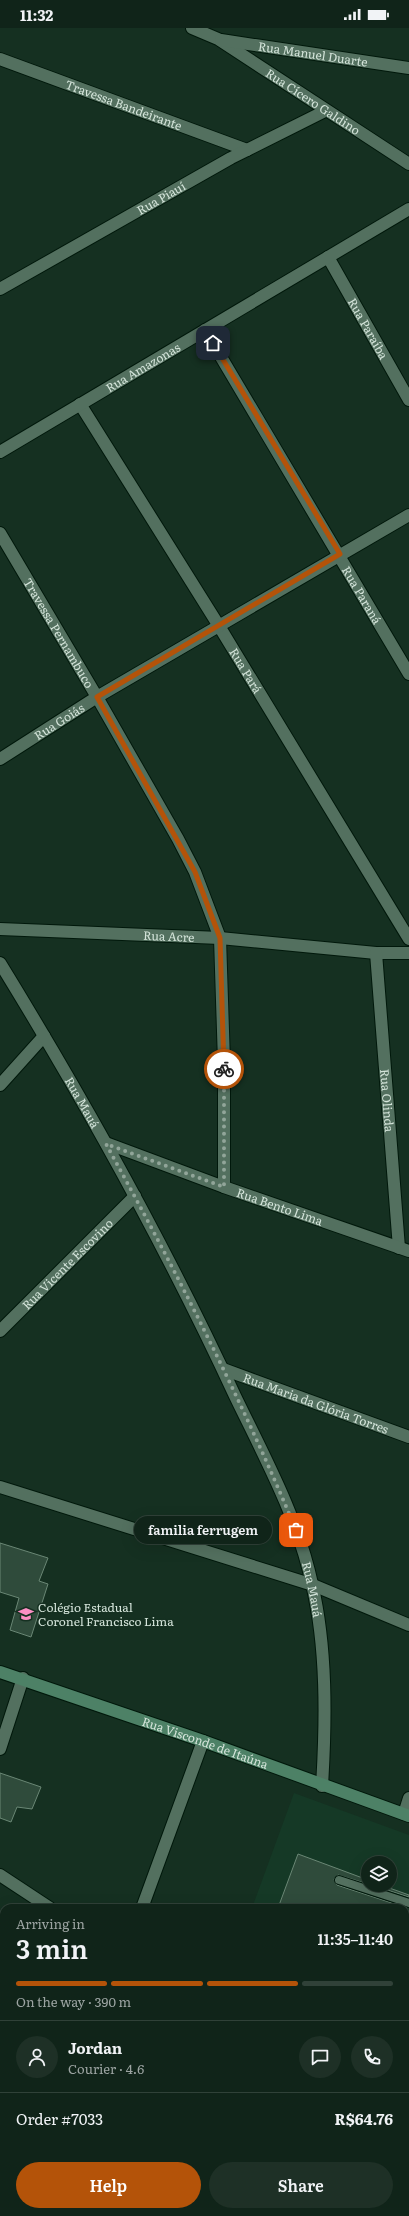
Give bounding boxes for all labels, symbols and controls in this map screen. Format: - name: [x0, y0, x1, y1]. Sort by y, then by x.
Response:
- text: 11:32: [20, 3, 53, 26]
- street label: Rua Manuel Duarte: [257, 37, 369, 71]
- street label: Rua Cícero Galdino: [262, 64, 364, 139]
- street label: Travessa Bandeirante: [63, 75, 185, 134]
- street label: Rua Piauí: [133, 177, 189, 219]
- street label: Rua Paraíba: [344, 294, 393, 363]
- pin: [196, 326, 230, 360]
- icon: home: [202, 332, 224, 354]
- street label: Rua Amazonas: [102, 338, 184, 396]
- street label: Rua Paraná: [338, 562, 387, 628]
- street label: Travessa Pernambuco: [19, 574, 99, 691]
- street label: Rua Pará: [225, 644, 267, 697]
- street label: Rua Goiás: [30, 698, 88, 744]
- street label: Rua Acre: [143, 926, 195, 946]
- courier: [204, 1049, 244, 1089]
- icon: bike: [213, 1058, 235, 1080]
- street label: Rua Olinda: [376, 1068, 399, 1133]
- street label: Rua Mauá: [61, 1073, 105, 1132]
- street label: Rua Bento Lima: [234, 1183, 326, 1230]
- street label: Rua Vicente Escovino: [18, 1214, 117, 1313]
- street label: Rua Maria da Glória Torres: [241, 1368, 392, 1438]
- pin: [279, 1513, 313, 1547]
- callout: familia ferrugem: [134, 1516, 272, 1544]
- icon: bag: [285, 1519, 307, 1541]
- text: familia ferrugem: [148, 1520, 258, 1539]
- street label: Rua Mauá: [298, 1559, 327, 1619]
- place label: Colégio Estadual Coronel Francisco Lima: [38, 1598, 174, 1630]
- school or university icon: Colégio Estadual Coronel Francisco Lima: [17, 1605, 35, 1623]
- street label: Rua Visconde de Itaúna: [140, 1712, 271, 1773]
- map controls: [361, 1856, 397, 1892]
- button: layers: [361, 1856, 397, 1892]
- text: Arriving in: [16, 1914, 85, 1933]
- text: 11:35–11:40: [317, 1927, 393, 1950]
- text: 3 min: [16, 1928, 88, 1967]
- text: On the way · 390 m: [16, 1992, 131, 2011]
- button: person: [16, 2036, 58, 2078]
- text: Jordan: [68, 2036, 122, 2059]
- button: chat: [299, 2036, 341, 2078]
- button: phone: [351, 2036, 393, 2078]
- text: Courier · 4.6: [68, 2059, 144, 2078]
- text: Order #7033: [16, 2107, 103, 2130]
- text: R$64.76: [335, 2107, 393, 2130]
- button: Help: [16, 2162, 201, 2208]
- button: Share: [209, 2162, 393, 2208]

